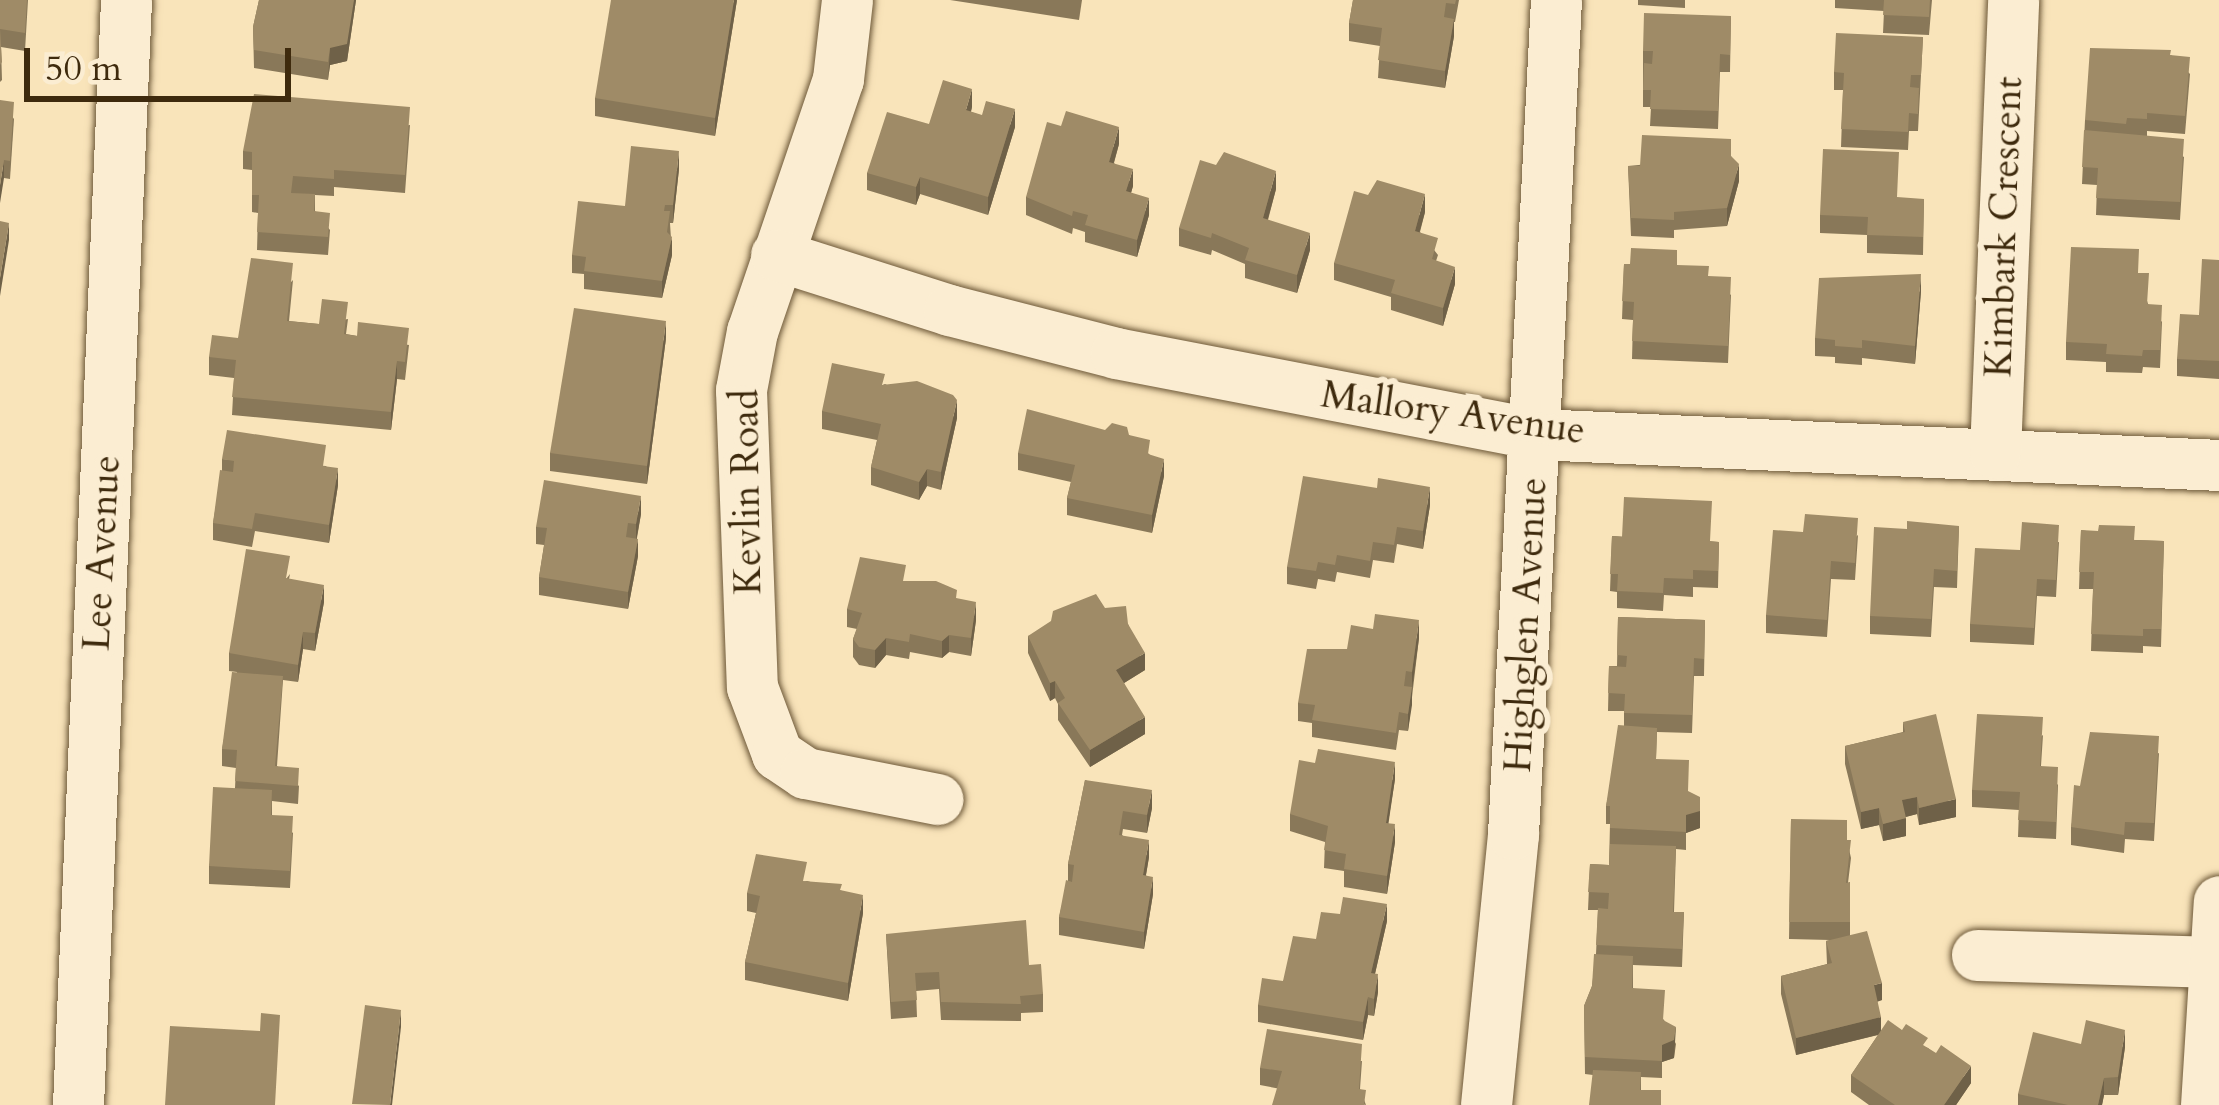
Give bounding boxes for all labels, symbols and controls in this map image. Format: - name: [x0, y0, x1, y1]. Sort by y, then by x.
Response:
- scale bar: [30, 24, 297, 98]
- text: 50 m: [45, 44, 122, 93]
- street label: Kimbark Crescent: [1975, 76, 2033, 378]
- street label: Mallory Avenue: [1318, 371, 1588, 455]
- street label: Kevlin Road: [722, 389, 772, 595]
- street label: Lee Avenue: [74, 454, 130, 652]
- street label: Highglen Avenue: [1495, 476, 1557, 774]

